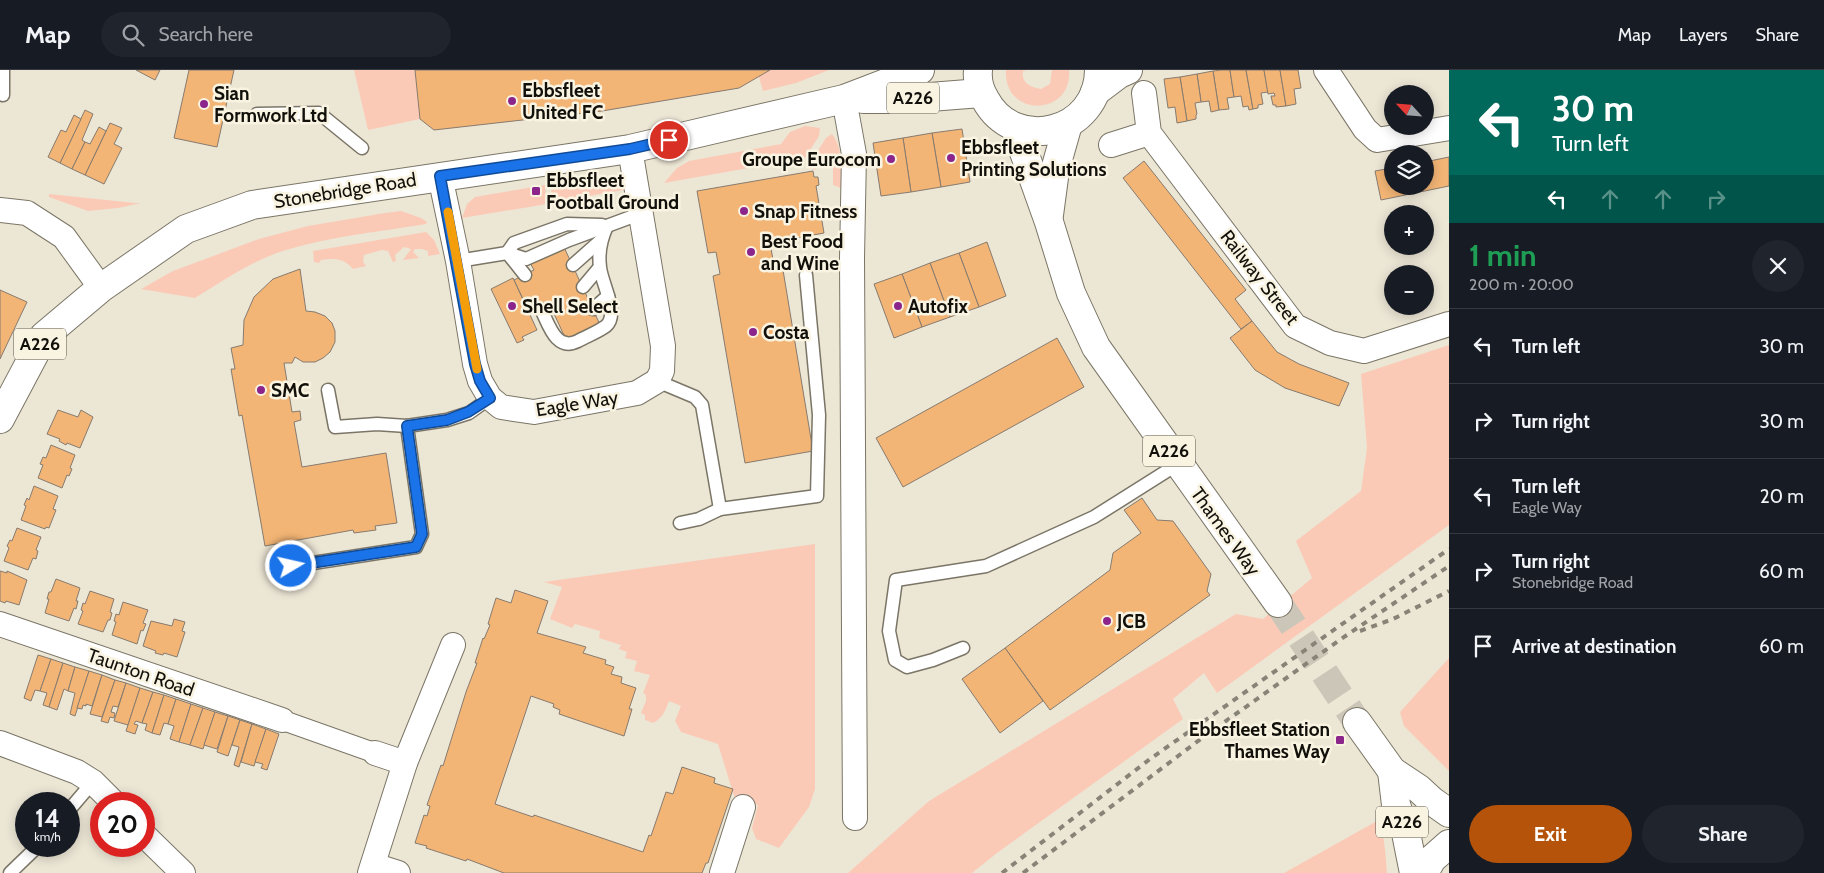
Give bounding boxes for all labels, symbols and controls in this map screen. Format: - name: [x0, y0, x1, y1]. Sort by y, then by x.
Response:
- search box: [101, 12, 451, 57]
- text: Map: [25, 20, 71, 49]
- icon: search: [119, 21, 147, 49]
- text: Search here: [159, 23, 253, 46]
- text: Map: [1618, 24, 1651, 46]
- text: Layers: [1679, 24, 1728, 46]
- text: Share: [1756, 24, 1799, 46]
- place label: Ebbsfleet United FC: [522, 79, 603, 124]
- place label: Sian Formwork Ltd: [214, 82, 328, 127]
- road number: A226: [887, 82, 939, 114]
- north arrow: [1384, 85, 1434, 135]
- map controls: [1384, 85, 1434, 315]
- text: 30 m: [1552, 87, 1634, 130]
- icon: left: [1469, 90, 1534, 155]
- marker: Ebbsfleet United FC: [506, 95, 518, 107]
- marker: Sian Formwork Ltd: [198, 98, 210, 110]
- pin: [648, 119, 690, 161]
- icon: arrive: [655, 126, 683, 154]
- text: Turn left: [1552, 130, 1629, 157]
- place label: Ebbsfleet Printing Solutions: [961, 136, 1106, 181]
- button: layers: [1384, 145, 1434, 195]
- place label: Groupe Eurocom: [742, 148, 881, 171]
- marker: Ebbsfleet Printing Solutions: [945, 152, 957, 164]
- marker: Groupe Eurocom: [885, 153, 897, 165]
- street label: Stonebridge Road: [272, 168, 418, 213]
- place label: Ebbsfleet Football Ground: [546, 169, 679, 214]
- marker: Ebbsfleet Football Ground: [530, 185, 542, 197]
- icon: left: [1543, 185, 1571, 213]
- icon: ahead: [1596, 185, 1624, 213]
- icon: ahead: [1649, 185, 1677, 213]
- icon: right: [1702, 185, 1730, 213]
- place label: Snap Fitness: [754, 200, 857, 223]
- marker: Snap Fitness: [738, 205, 750, 217]
- button: +: [1384, 205, 1434, 255]
- street label: Railway Street: [1215, 225, 1304, 330]
- place label: Best Food and Wine: [761, 230, 843, 275]
- text: 1 min: [1469, 237, 1537, 274]
- button: close: [1752, 240, 1804, 292]
- marker: Best Food and Wine: [745, 246, 757, 258]
- button: −: [1384, 265, 1434, 315]
- text: 200 m · 20:00: [1469, 275, 1574, 294]
- place label: Shell Select: [522, 295, 619, 318]
- place label: Autofix: [908, 295, 969, 318]
- marker: Shell Select: [506, 300, 518, 312]
- marker: Autofix: [892, 300, 904, 312]
- place label: Costa: [763, 321, 810, 344]
- marker: Costa: [747, 326, 759, 338]
- road number: A226: [14, 328, 66, 360]
- icon: left: [1469, 332, 1497, 360]
- text: Turn left: [1512, 335, 1580, 358]
- text: 30 m: [1760, 335, 1804, 358]
- place label: SMC: [271, 379, 309, 402]
- marker: SMC: [255, 384, 267, 396]
- street label: Eagle Way: [534, 386, 620, 421]
- icon: right: [1469, 407, 1497, 435]
- text: Turn right: [1512, 410, 1590, 433]
- text: 30 m: [1760, 410, 1804, 433]
- road number: A226: [1143, 436, 1195, 466]
- text: Turn left: [1512, 475, 1580, 498]
- icon: left: [1469, 482, 1497, 510]
- street label: Thames Way: [1186, 483, 1266, 580]
- text: 20 m: [1760, 485, 1804, 508]
- text: Eagle Way: [1512, 498, 1582, 517]
- position arrow: [264, 539, 316, 591]
- text: Turn right: [1512, 550, 1590, 573]
- icon: right: [1469, 557, 1497, 585]
- text: 60 m: [1759, 560, 1804, 583]
- text: Stonebridge Road: [1512, 573, 1633, 592]
- place label: JCB: [1116, 610, 1146, 633]
- marker: JCB: [1101, 615, 1113, 627]
- icon: arrive: [1469, 632, 1497, 660]
- text: Arrive at destination: [1512, 635, 1676, 658]
- text: 60 m: [1759, 635, 1804, 658]
- street label: Taunton Road: [84, 643, 197, 701]
- place label: Ebbsfleet Station Thames Way: [1189, 718, 1331, 763]
- marker: Ebbsfleet Station Thames Way: [1334, 734, 1346, 746]
- speed limit sign: 20: [90, 792, 155, 857]
- text: 14: [35, 803, 60, 833]
- button: Exit: [1469, 805, 1632, 863]
- button: Share: [1642, 805, 1804, 863]
- road number: A226: [1376, 806, 1428, 838]
- text: km/h: [34, 829, 61, 844]

